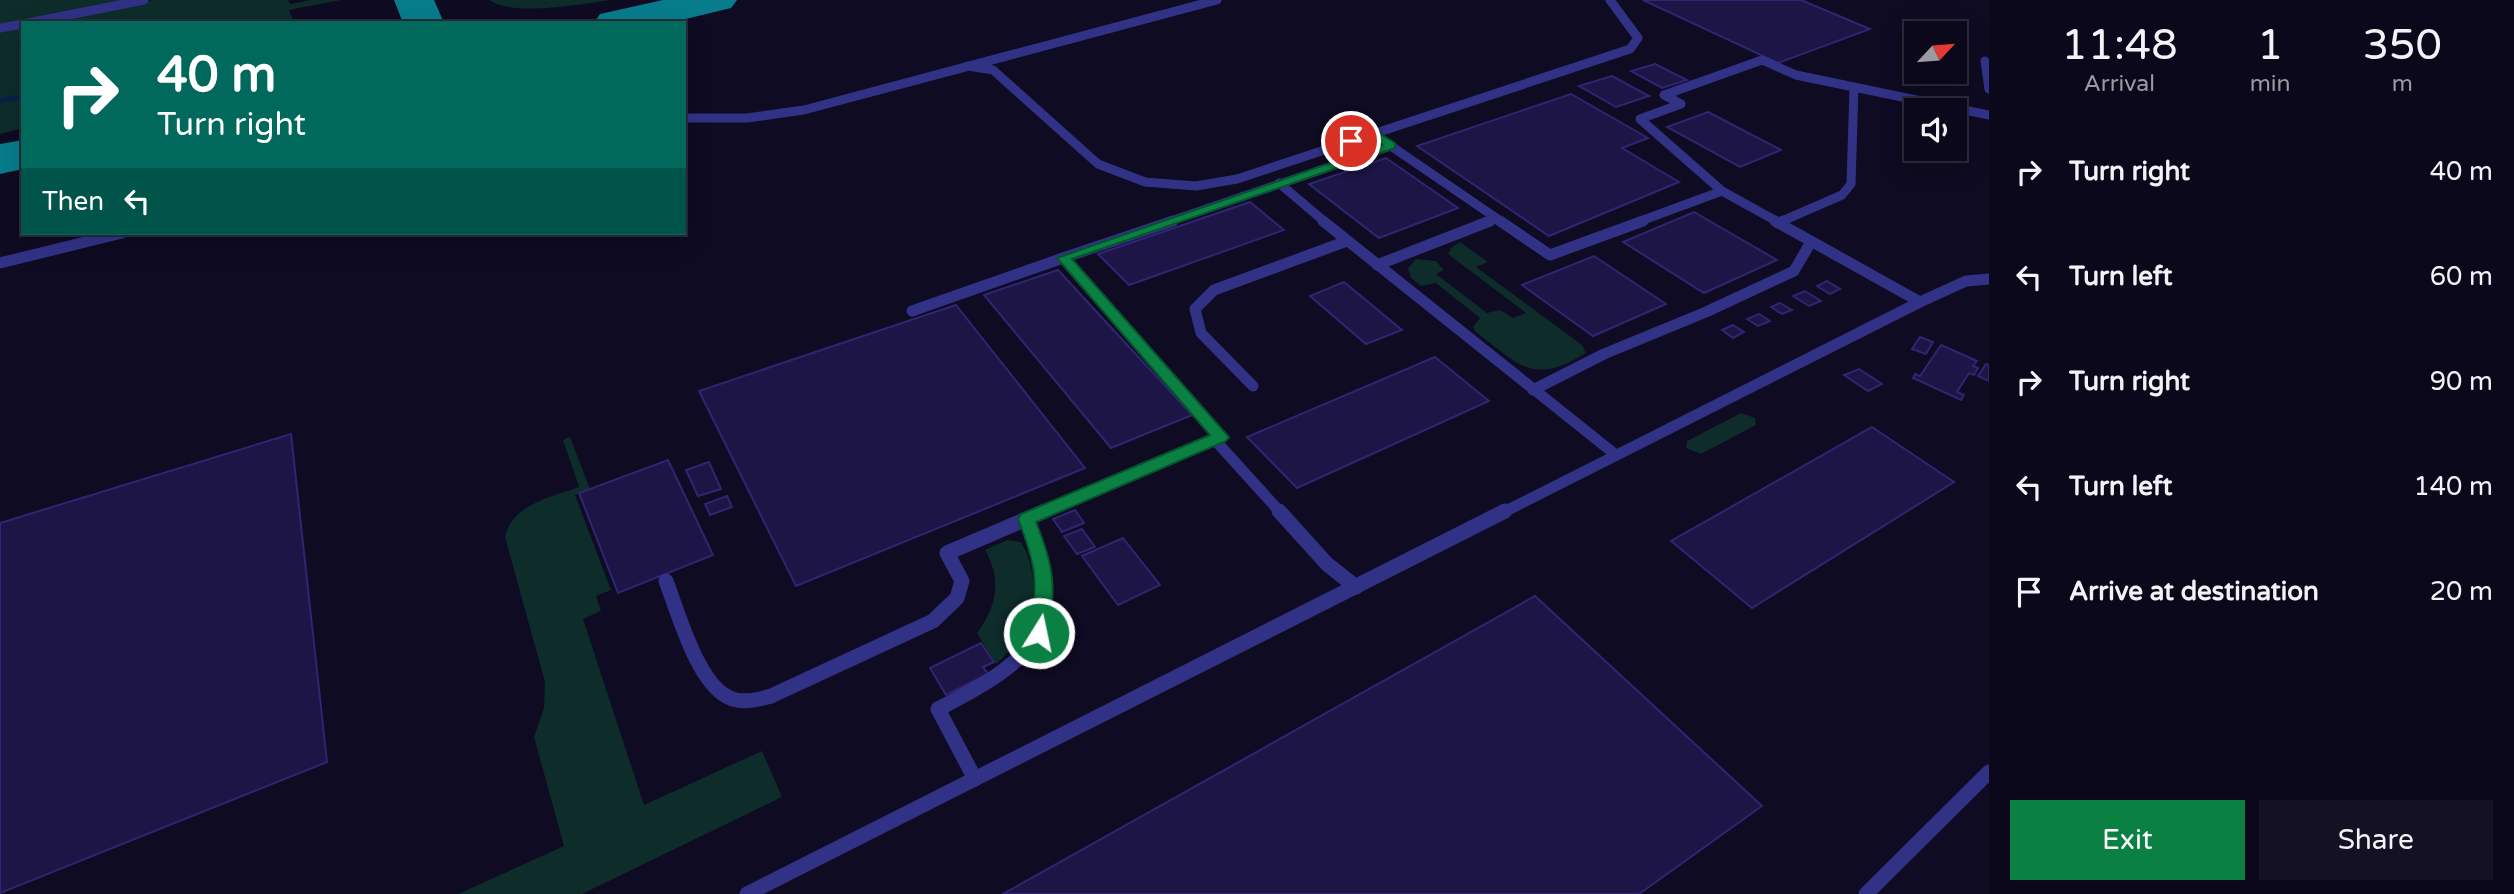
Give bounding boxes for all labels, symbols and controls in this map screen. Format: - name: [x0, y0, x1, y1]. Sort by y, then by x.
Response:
- text: 11:48: [2061, 20, 2178, 71]
- text: 1: [2257, 20, 2283, 71]
- text: 350: [2363, 20, 2442, 71]
- north arrow: [1904, 21, 1967, 84]
- map controls: [1904, 21, 1967, 161]
- text: 40 m: [157, 46, 276, 105]
- icon: right: [42, 49, 133, 140]
- text: Arrival: [2084, 70, 2155, 98]
- text: min: [2250, 70, 2291, 98]
- text: m: [2392, 70, 2413, 98]
- button: sound: [1904, 98, 1967, 161]
- text: Turn right: [157, 106, 306, 144]
- pin: [1321, 111, 1381, 171]
- icon: arrive: [1332, 122, 1370, 160]
- icon: right: [2010, 153, 2048, 191]
- text: Turn right: [2069, 156, 2190, 187]
- text: 40 m: [2430, 156, 2493, 187]
- icon: left: [118, 182, 156, 220]
- text: Then: [42, 186, 104, 217]
- icon: left: [2010, 258, 2048, 296]
- text: Turn left: [2069, 261, 2172, 292]
- text: 60 m: [2430, 261, 2493, 292]
- icon: right: [2010, 363, 2048, 401]
- text: Turn right: [2069, 366, 2190, 397]
- text: 90 m: [2430, 366, 2493, 397]
- icon: left: [2010, 468, 2048, 506]
- text: Turn left: [2069, 471, 2172, 502]
- text: 140 m: [2413, 471, 2493, 502]
- icon: arrive: [2010, 573, 2048, 611]
- text: Arrive at destination: [2069, 576, 2319, 607]
- text: 20 m: [2430, 576, 2493, 607]
- position arrow: [1002, 596, 1076, 670]
- button: Exit: [2010, 800, 2245, 880]
- button: Share: [2259, 800, 2493, 880]

